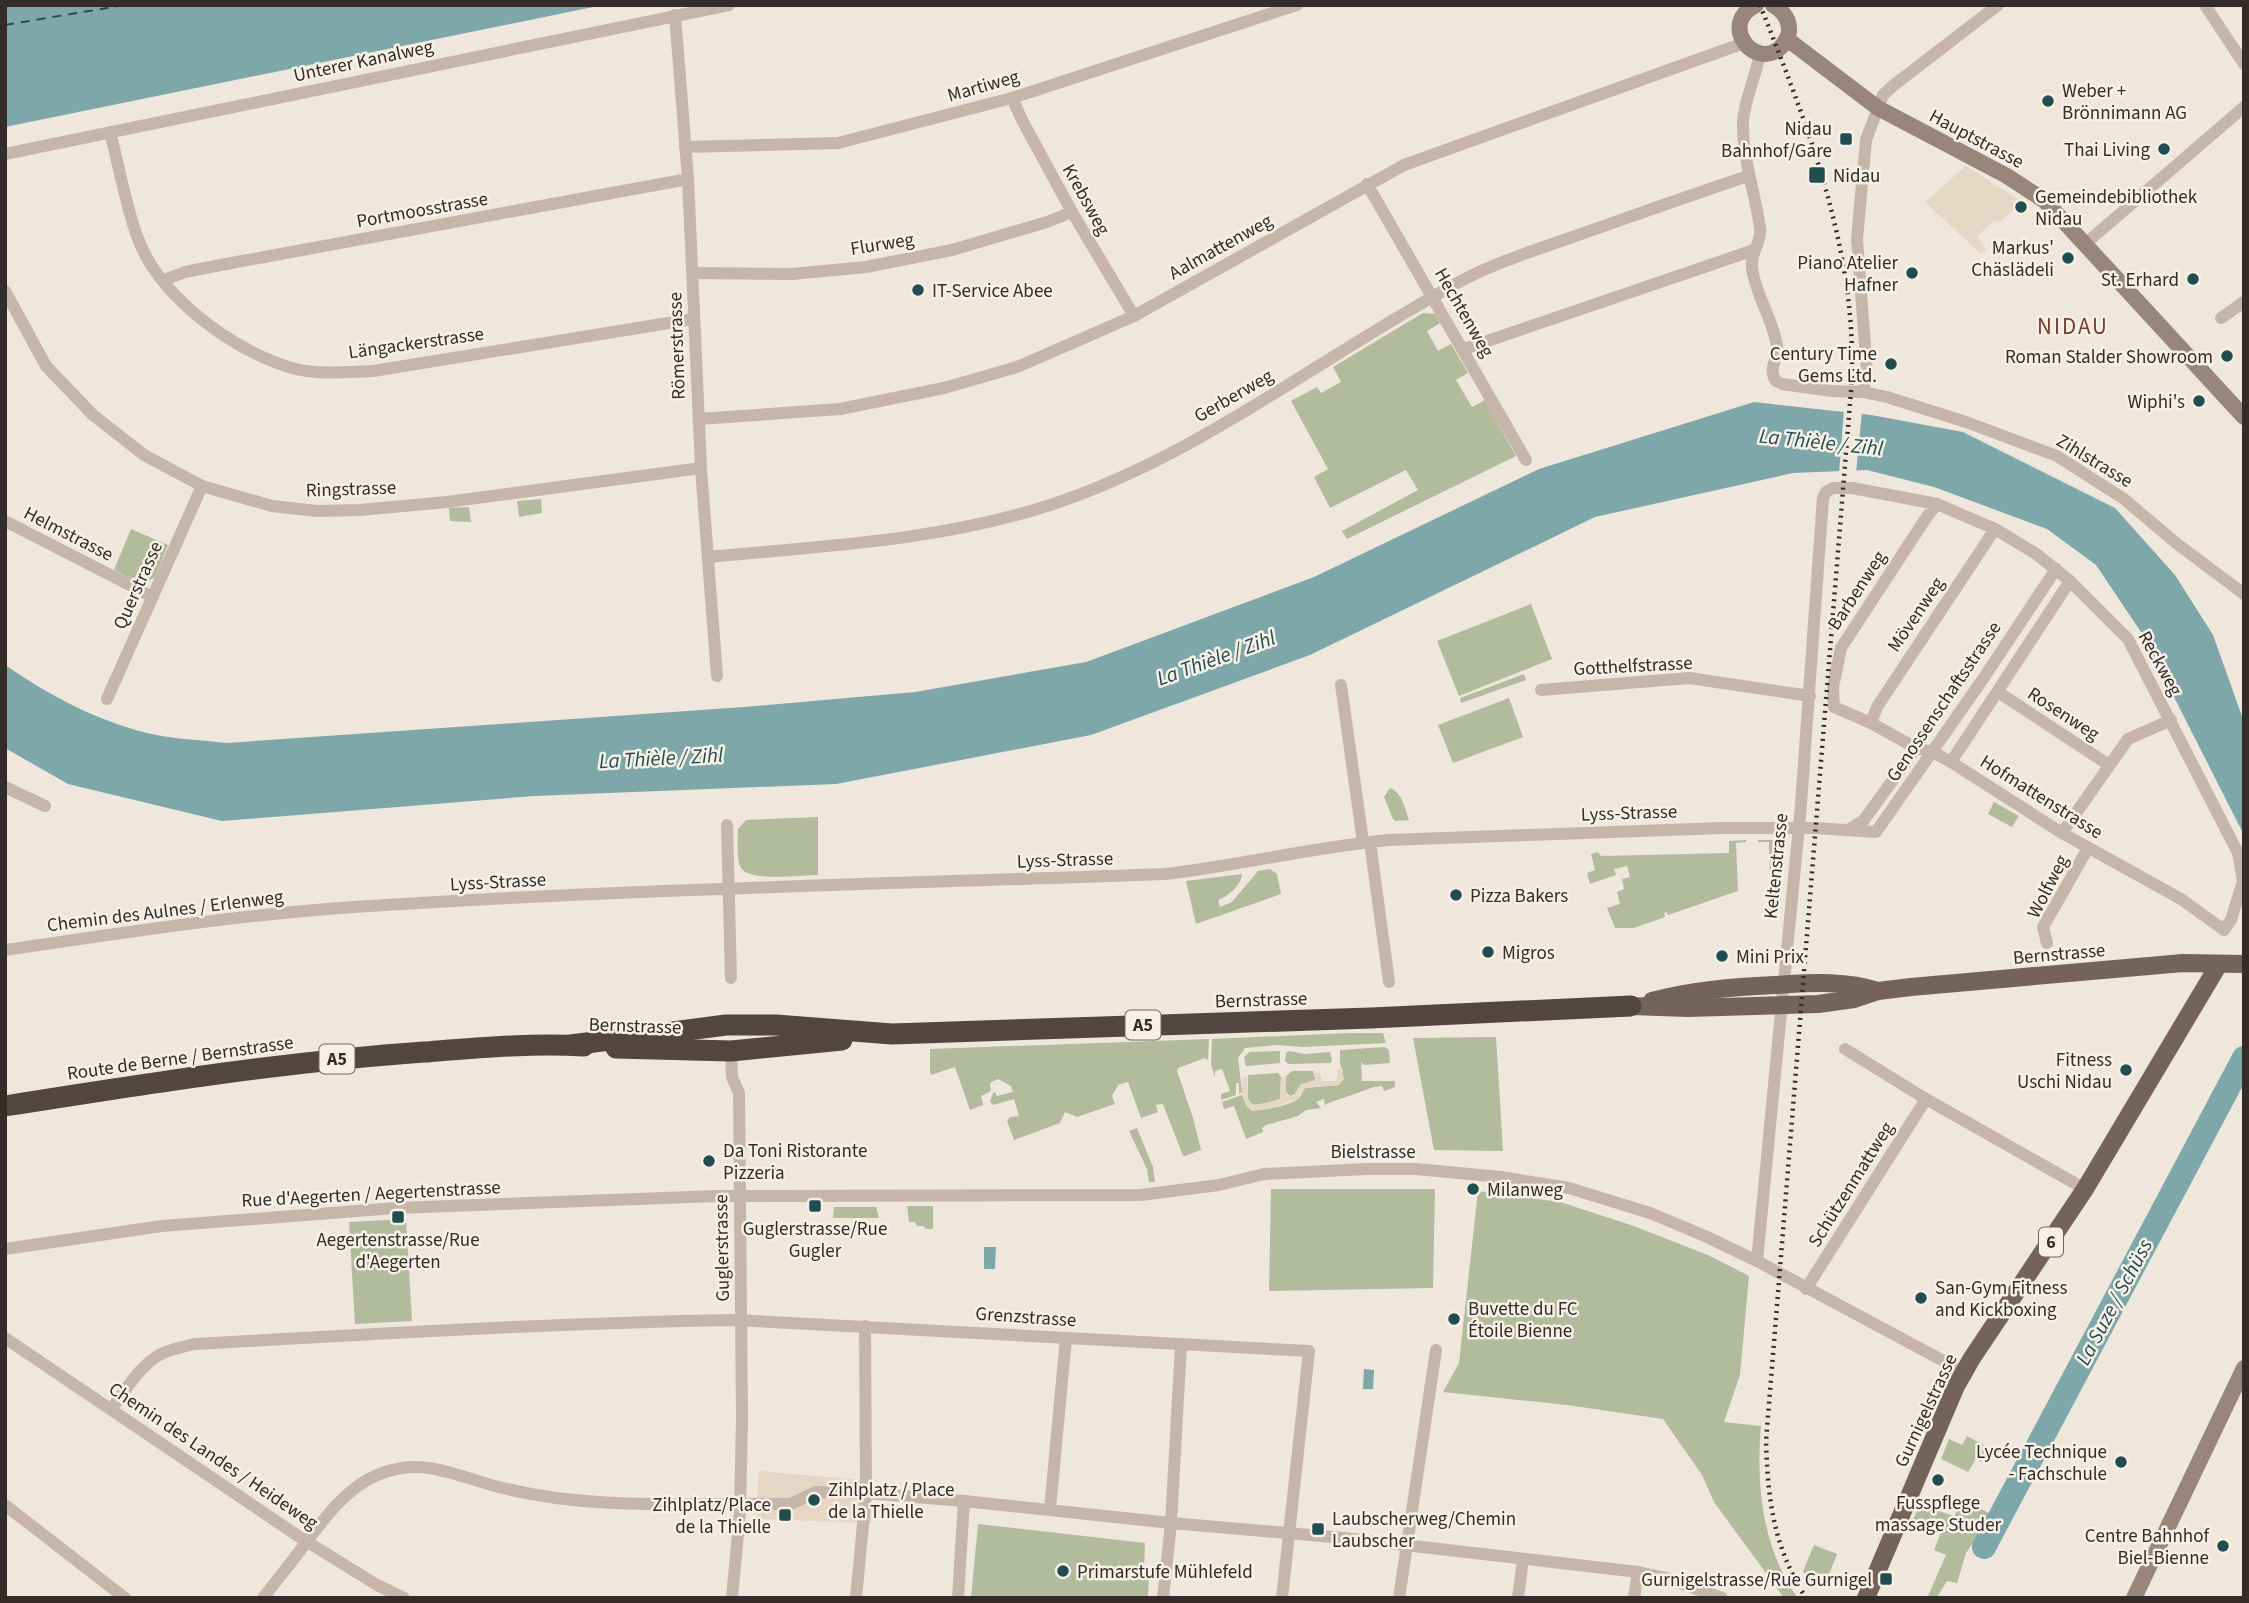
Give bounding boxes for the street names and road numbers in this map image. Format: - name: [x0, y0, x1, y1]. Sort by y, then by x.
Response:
- street label: Unterer Kanalweg: [291, 33, 436, 89]
- street label: Martiweg: [944, 63, 1023, 110]
- street label: Hauptstrasse: [1924, 103, 2028, 176]
- street label: Krebsweg: [1055, 159, 1117, 241]
- street label: Portmoosstrasse: [354, 186, 490, 235]
- street label: Aalmattenweg: [1164, 208, 1278, 287]
- street label: Flurweg: [849, 226, 916, 263]
- street label: Hechtenweg: [1427, 263, 1500, 363]
- street label: Römerstrasse: [662, 292, 693, 400]
- street label: Längackerstrasse: [347, 321, 486, 366]
- street label: Gerberweg: [1189, 363, 1279, 430]
- street label: Zihlstrasse: [2051, 428, 2138, 495]
- street label: Ringstrasse: [305, 474, 397, 505]
- street label: Helmstrasse: [19, 500, 118, 568]
- street label: Querstrasse: [107, 537, 170, 634]
- street label: Barbenweg: [1821, 545, 1893, 636]
- street label: Mövenweg: [1881, 572, 1951, 658]
- street label: Genossenschaftsstrasse: [1880, 616, 2008, 787]
- street label: Reckweg: [2131, 626, 2189, 701]
- street label: Gotthelfstrasse: [1573, 650, 1693, 683]
- street label: Rosenweg: [2022, 681, 2105, 748]
- street label: Hofmattenstrasse: [1975, 749, 2108, 846]
- street label: Lyss-Strasse: [1580, 798, 1678, 829]
- street label: Keltenstrasse: [1758, 812, 1795, 920]
- street label: Lyss-Strasse: [1016, 845, 1114, 876]
- street label: Wolfweg: [2021, 850, 2076, 923]
- street label: Lyss-Strasse: [449, 866, 547, 898]
- street label: Chemin des Aulnes / Erlenweg: [45, 884, 285, 939]
- street label: Bernstrasse: [2012, 937, 2106, 972]
- street label: Bernstrasse: [1214, 985, 1308, 1016]
- road number: A5: [1126, 1010, 1160, 1040]
- street label: Bernstrasse: [588, 1011, 682, 1042]
- street label: Route de Berne / Bernstrasse: [65, 1029, 295, 1088]
- road number: A5: [320, 1044, 354, 1074]
- street label: Schützenmattweg: [1802, 1116, 1901, 1253]
- street label: Bielstrasse: [1330, 1139, 1416, 1166]
- street label: Rue d'Aegerten / Aegertenstrasse: [241, 1174, 501, 1215]
- street label: Guglerstrasse: [708, 1194, 737, 1302]
- road number: 6: [2039, 1227, 2063, 1256]
- street label: Grenzstrasse: [975, 1301, 1077, 1334]
- street label: Gurnigelstrasse: [1888, 1349, 1964, 1472]
- street label: Chemin des Landes / Heideweg: [103, 1376, 324, 1537]

